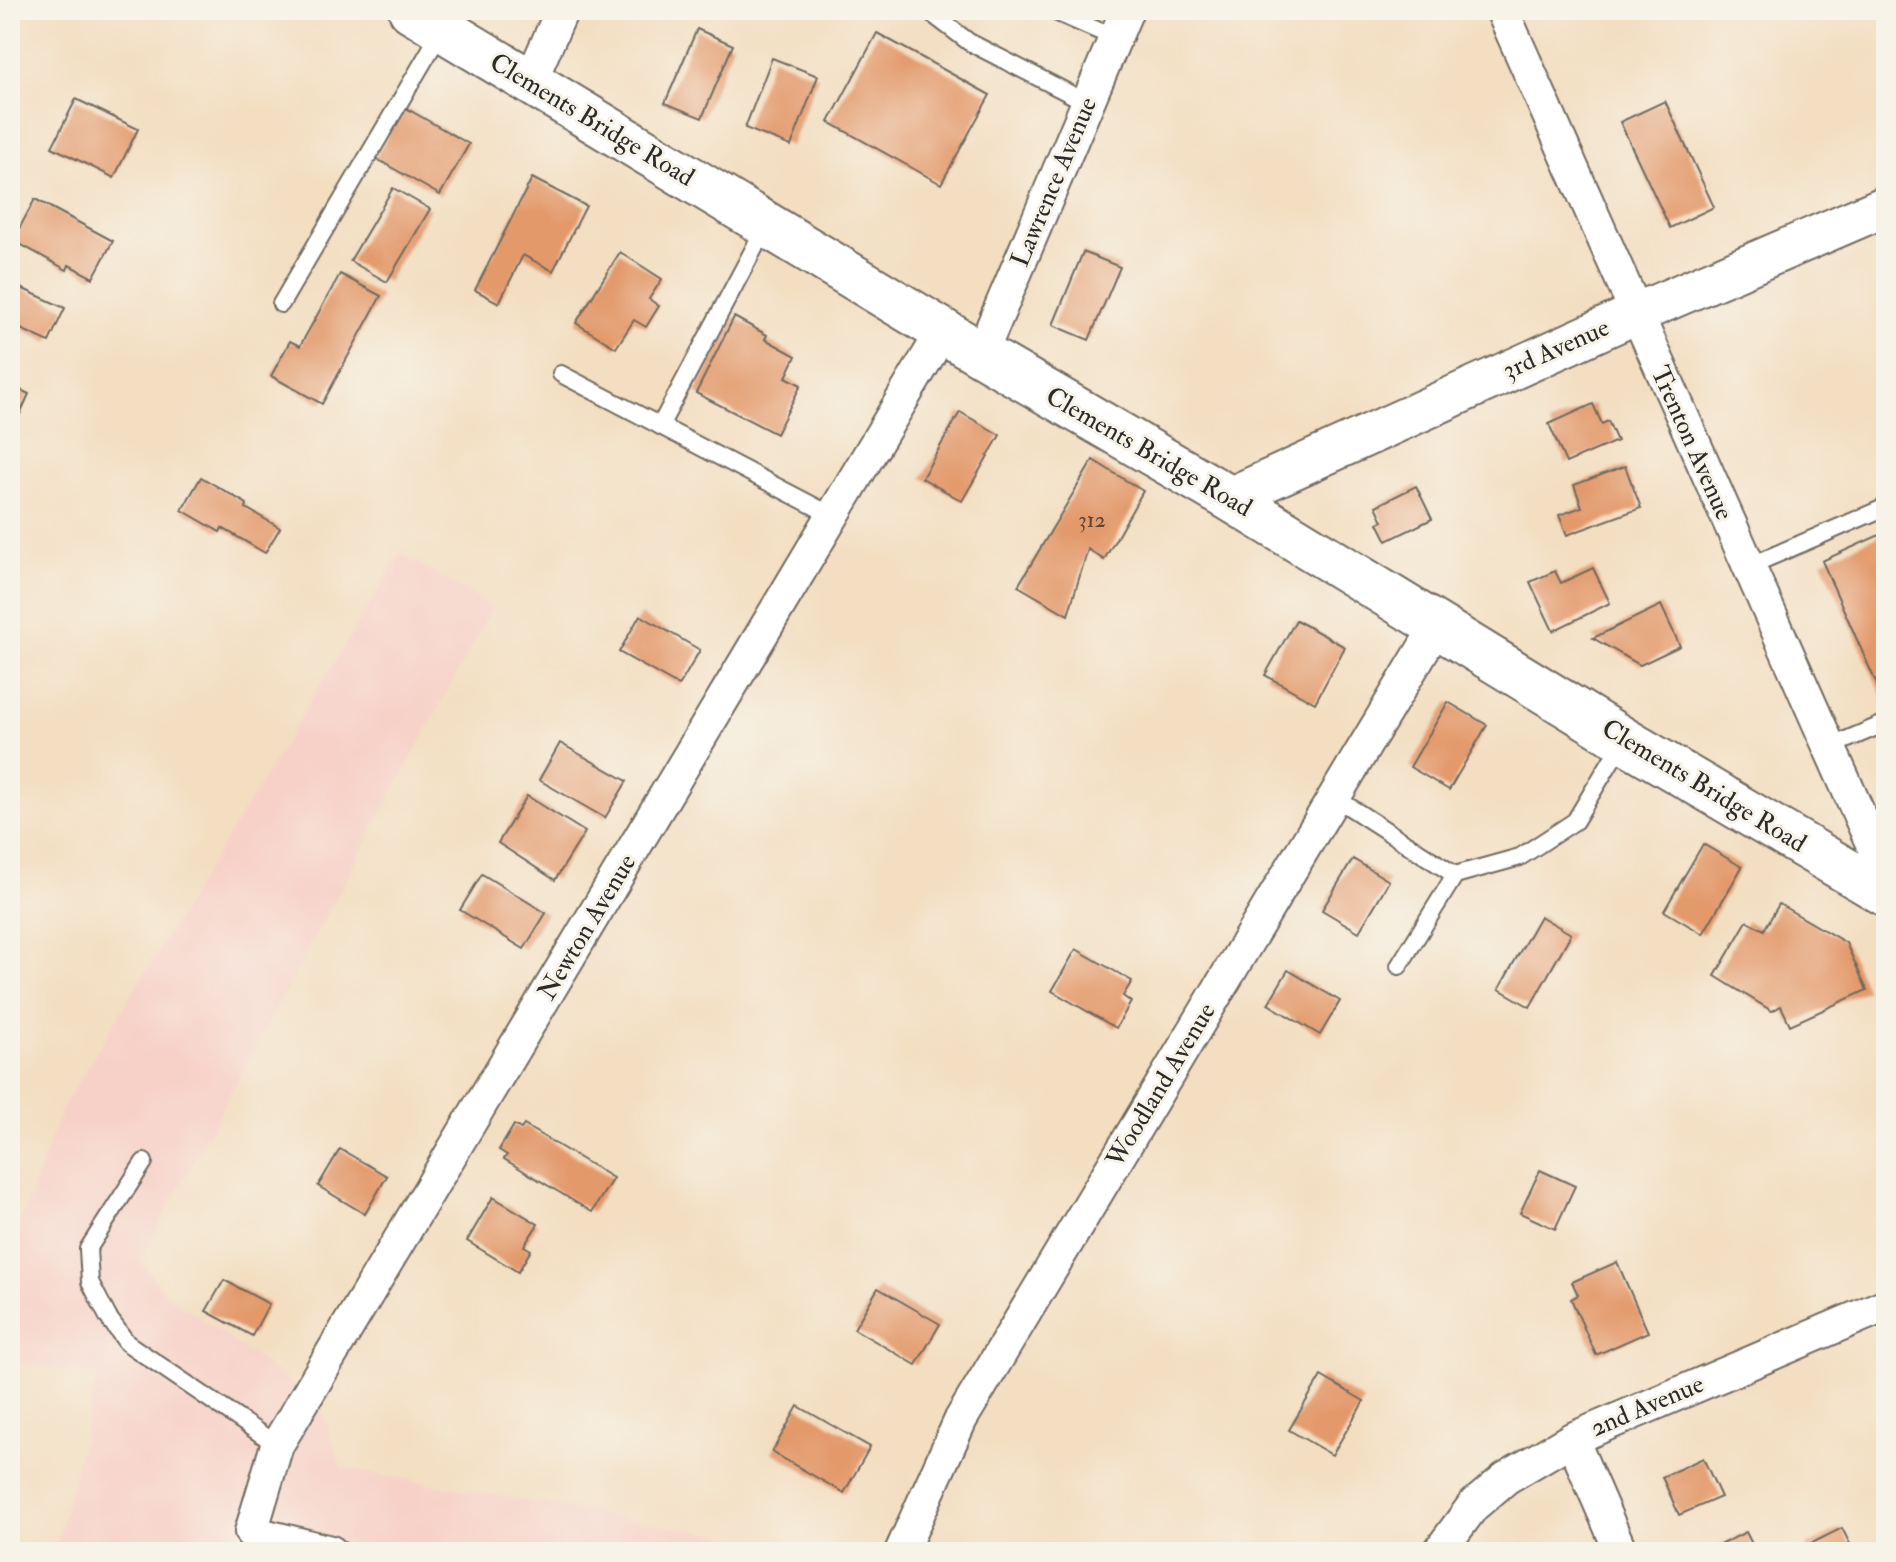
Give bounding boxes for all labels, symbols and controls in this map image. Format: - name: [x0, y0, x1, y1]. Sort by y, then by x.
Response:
- street label: Clements Bridge Road: [484, 46, 700, 194]
- street label: Lawrence Avenue: [1004, 92, 1104, 272]
- street label: 3rd Avenue: [1498, 311, 1614, 387]
- street label: Trenton Avenue: [1644, 361, 1740, 525]
- street label: Clements Bridge Road: [1040, 380, 1258, 524]
- house number: 312: [1078, 506, 1106, 534]
- street label: Clements Bridge Road: [1596, 712, 1812, 860]
- street label: Newton Avenue: [531, 848, 643, 1006]
- street label: Woodland Avenue: [1099, 997, 1223, 1174]
- street label: 2nd Avenue: [1585, 1368, 1709, 1444]

